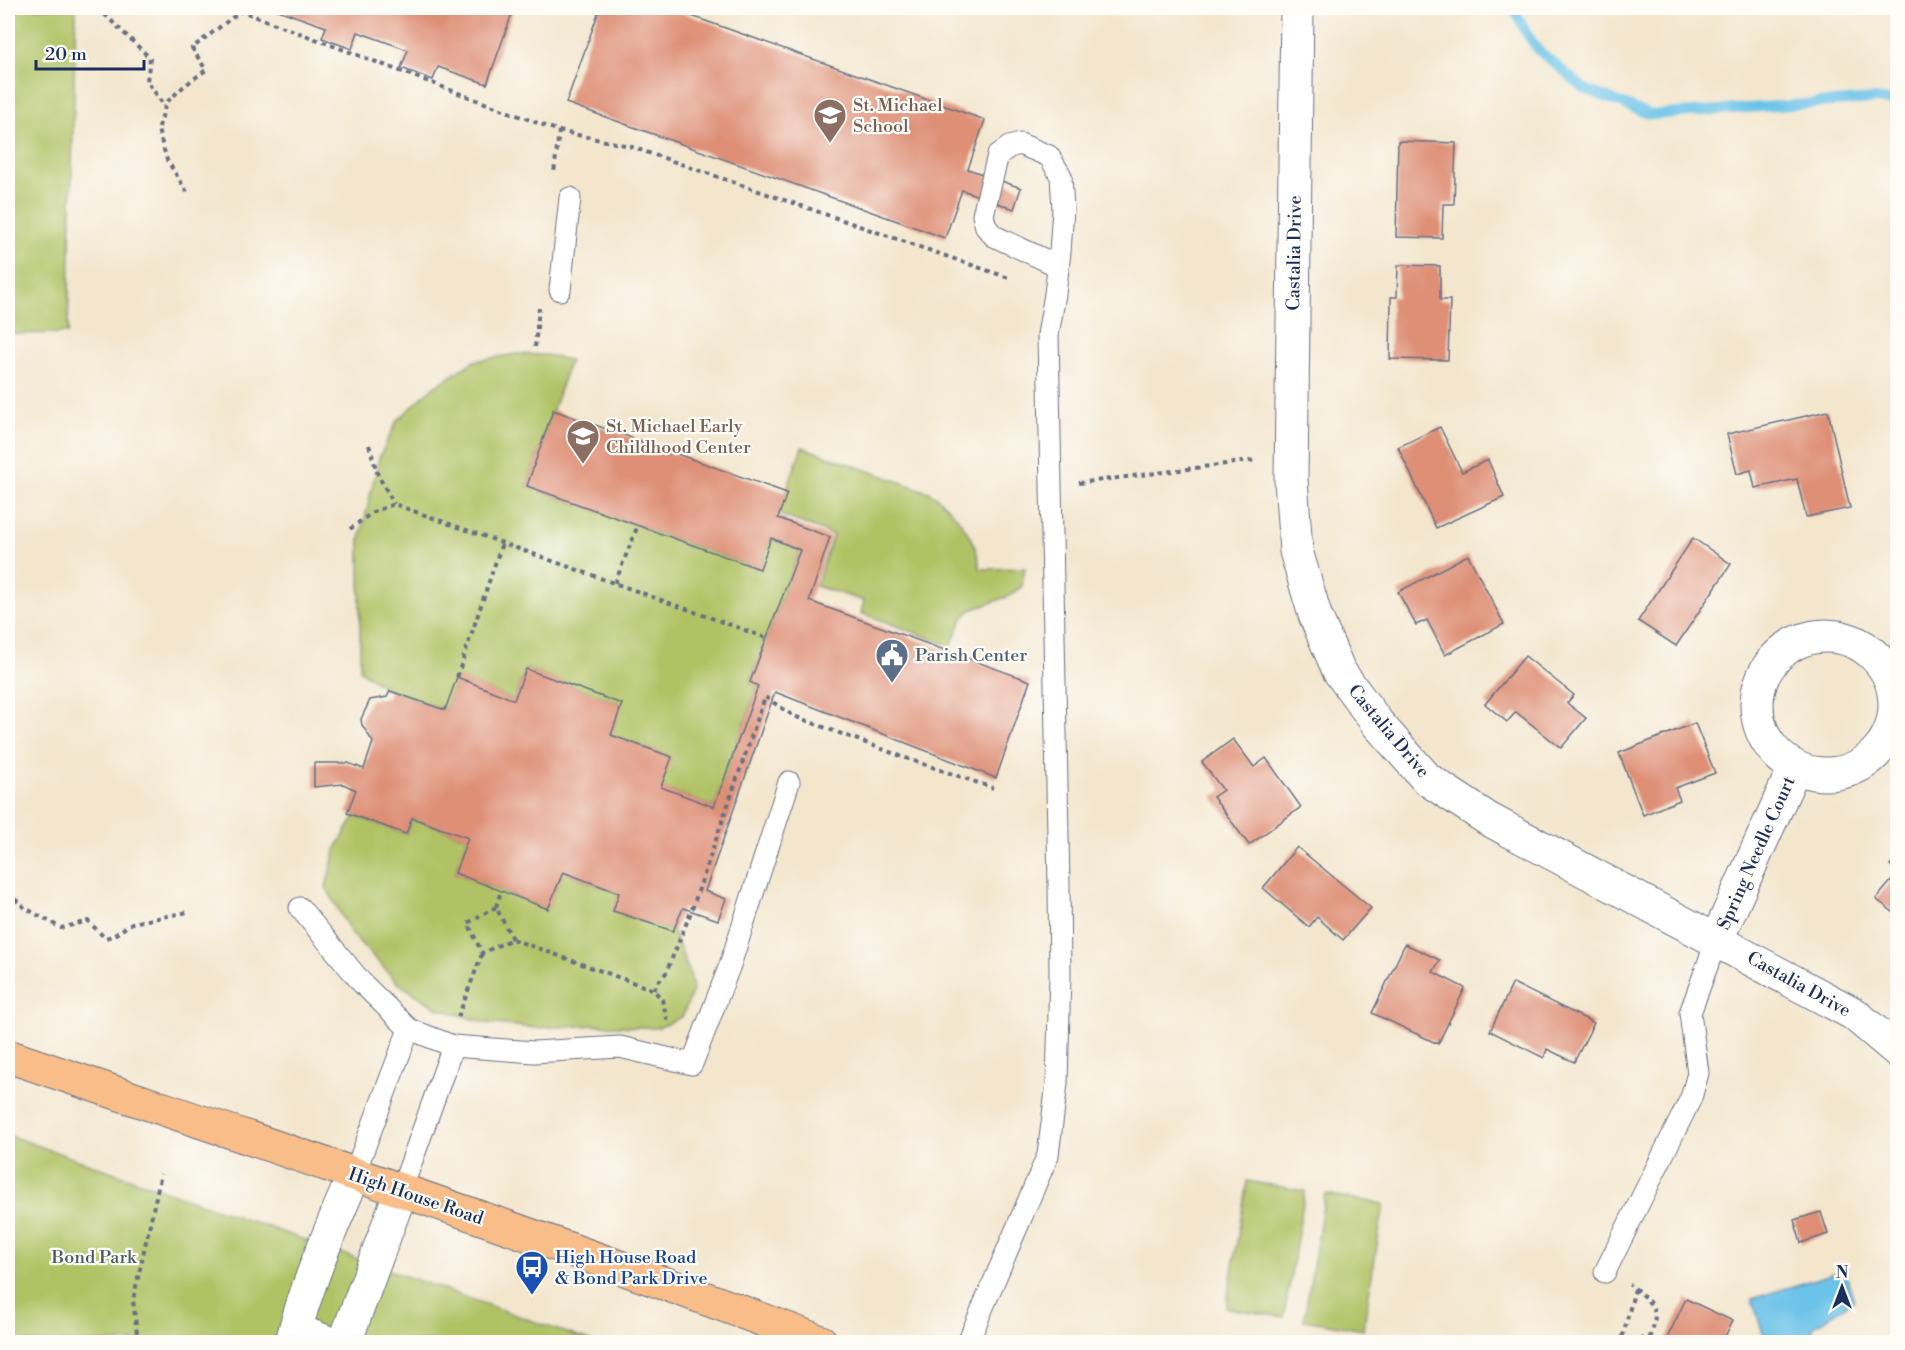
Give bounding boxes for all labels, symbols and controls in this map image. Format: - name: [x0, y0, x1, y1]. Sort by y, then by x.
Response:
- scale bar: [36, 33, 144, 71]
- text: 20 m: [45, 43, 87, 66]
- place label: St. Michael School: [853, 94, 943, 138]
- school or university icon: St. Michael School: [812, 97, 848, 144]
- street label: Castalia Drive: [1282, 195, 1307, 311]
- place label: St. Michael Early Childhood Center: [606, 415, 751, 459]
- school or university icon: St. Michael Early Childhood Center: [565, 418, 601, 465]
- public building icon: Parish Center: [874, 637, 910, 684]
- place label: Parish Center: [915, 644, 1027, 667]
- street label: Castalia Drive: [1343, 680, 1434, 783]
- street label: Spring Needle Court: [1712, 772, 1801, 934]
- street label: Castalia Drive: [1743, 946, 1855, 1022]
- street label: High House Road: [345, 1163, 487, 1231]
- park label: Bond Park: [51, 1246, 138, 1269]
- place label: High House Road & Bond Park Drive: [555, 1246, 708, 1290]
- bus stop icon: High House Road & Bond Park Drive: [514, 1249, 550, 1296]
- north arrow: [1812, 1257, 1872, 1317]
- text: N: [1836, 1263, 1849, 1283]

